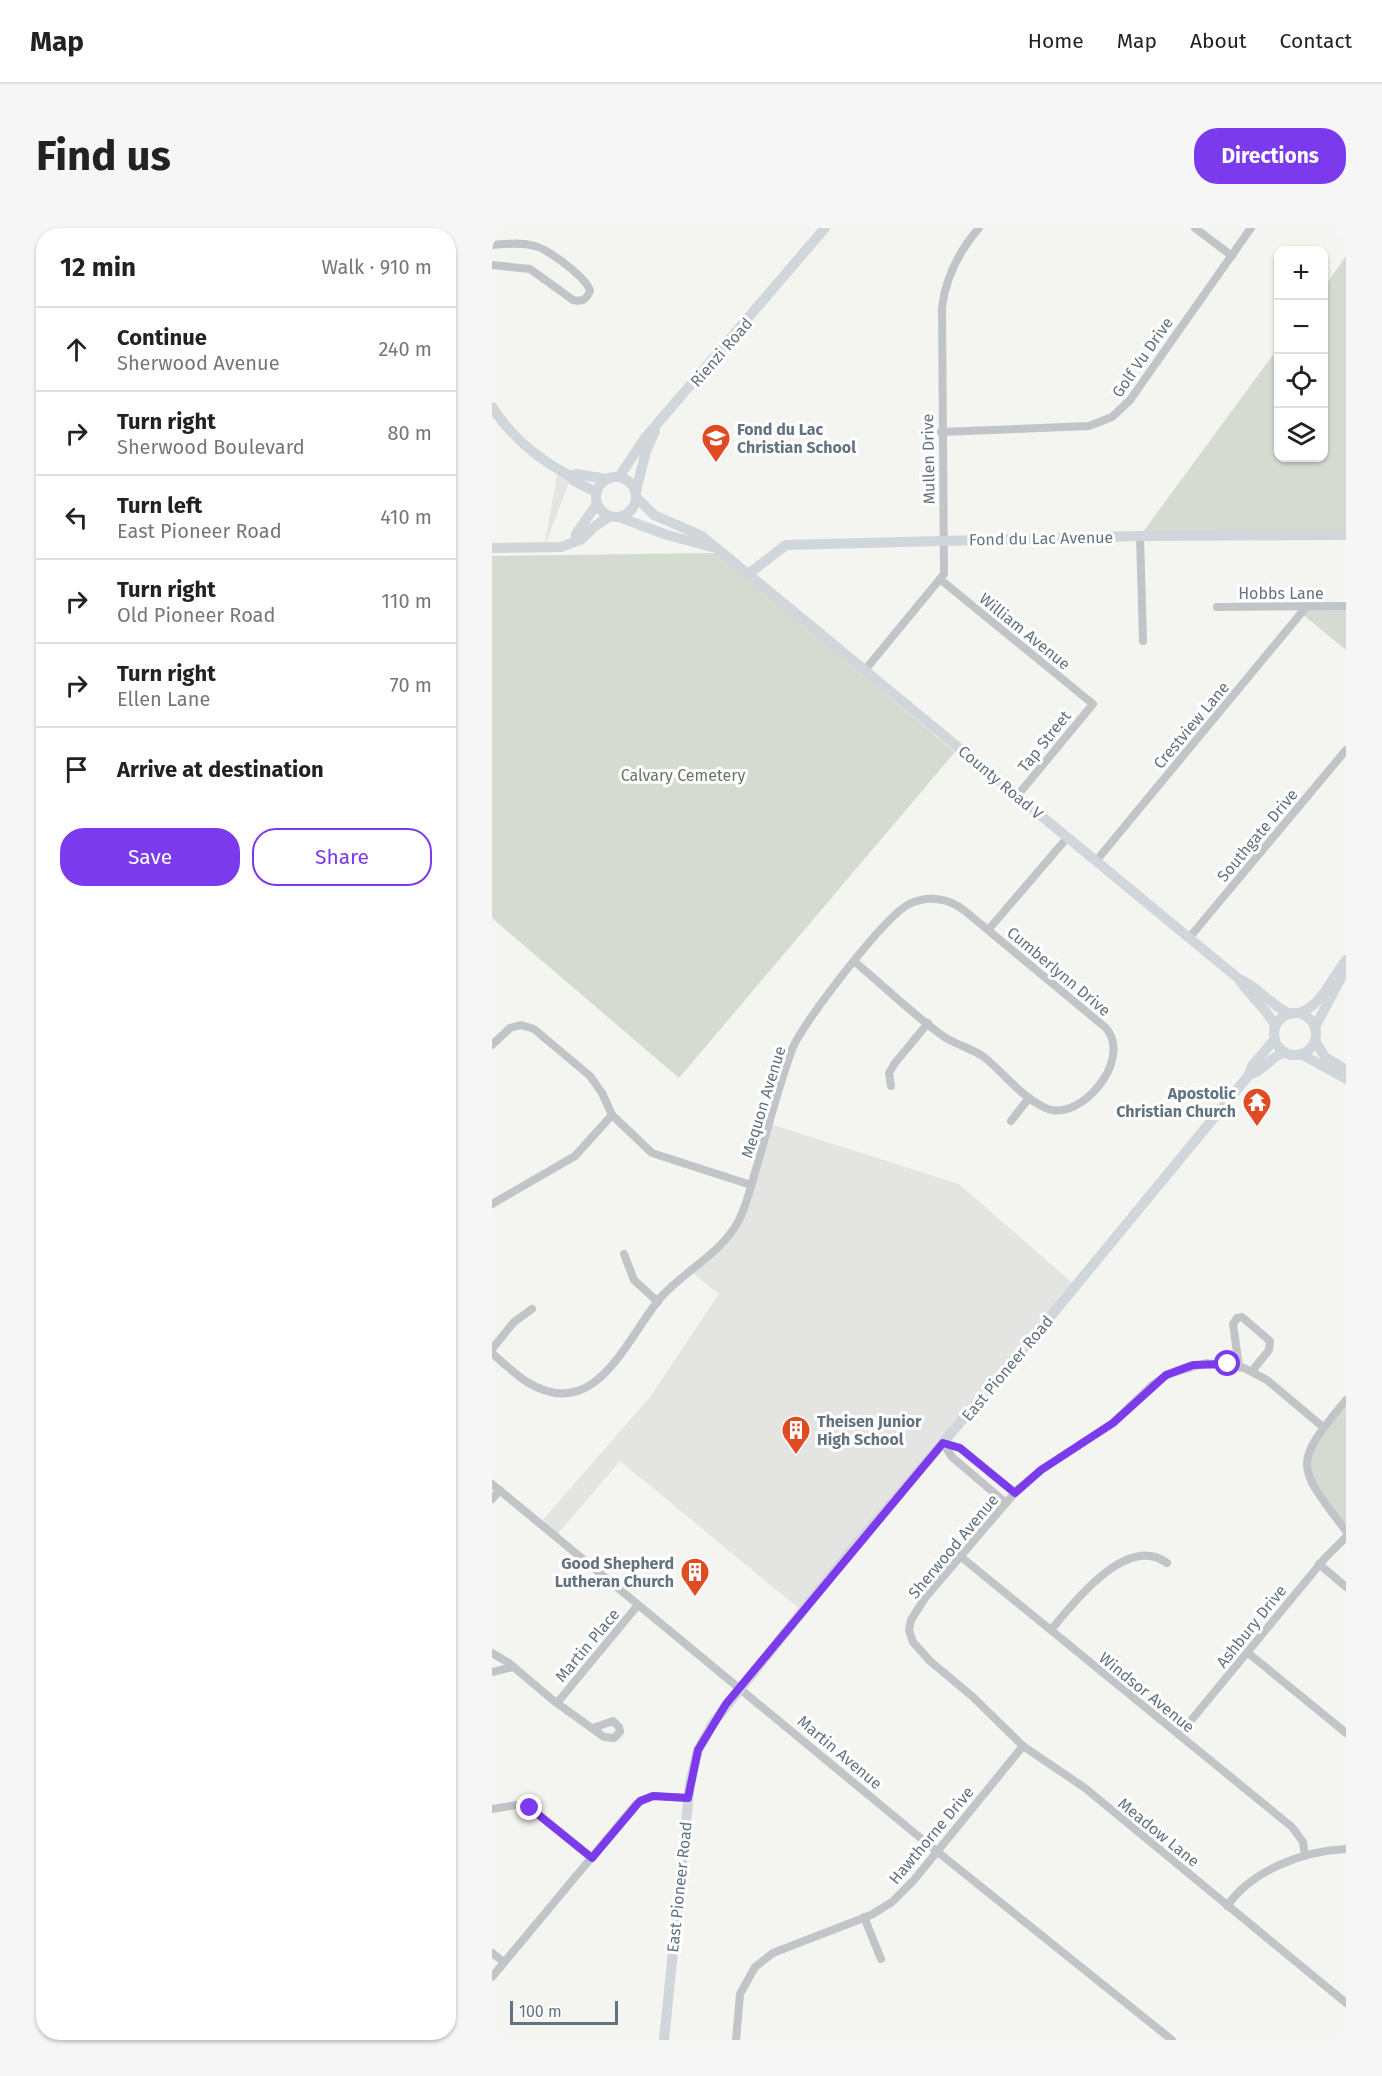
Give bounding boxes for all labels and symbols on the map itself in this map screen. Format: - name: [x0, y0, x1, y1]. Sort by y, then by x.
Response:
- street label: Rienzi Road: [686, 314, 756, 391]
- street label: Golf Vu Drive: [1108, 314, 1177, 401]
- street label: Mullen Drive: [918, 413, 939, 505]
- place label: Fond du Lac Christian School: [737, 420, 856, 457]
- school or university icon: Fond du Lac Christian School: [700, 422, 732, 464]
- street label: Fond du Lac Avenue: [969, 528, 1113, 549]
- street label: Hobbs Lane: [1238, 584, 1324, 603]
- street label: William Avenue: [975, 589, 1074, 674]
- street label: Crestview Lane: [1149, 678, 1233, 773]
- street label: Tap Street: [1014, 707, 1075, 776]
- street label: County Road V: [955, 742, 1047, 823]
- park label: Calvary Cemetery: [621, 766, 745, 785]
- street label: Southgate Drive: [1213, 785, 1302, 886]
- street label: Cumberlynn Drive: [1003, 923, 1114, 1020]
- street label: Mequon Avenue: [737, 1044, 790, 1160]
- place label: Apostolic Christian Church: [1116, 1084, 1236, 1121]
- temple icon: Apostolic Christian Church: [1241, 1086, 1273, 1128]
- street label: East Pioneer Road: [958, 1312, 1057, 1425]
- route start: [1214, 1350, 1240, 1376]
- place label: Theisen Junior High School: [817, 1412, 922, 1449]
- building icon: Theisen Junior High School: [780, 1414, 812, 1456]
- street label: Sherwood Avenue: [904, 1490, 1002, 1602]
- place label: Good Shepherd Lutheran Church: [555, 1554, 674, 1591]
- building icon: Good Shepherd Lutheran Church: [679, 1556, 711, 1598]
- street label: Ashbury Drive: [1212, 1581, 1290, 1671]
- street label: Martin Place: [551, 1605, 624, 1686]
- street label: Windsor Avenue: [1095, 1648, 1198, 1737]
- street label: Martin Avenue: [794, 1712, 886, 1793]
- street label: Hawthorne Drive: [885, 1783, 978, 1888]
- route end: [516, 1794, 542, 1820]
- street label: Meadow Lane: [1114, 1794, 1203, 1871]
- street label: East Pioneer Road: [663, 1821, 696, 1954]
- scale bar: [510, 1998, 618, 2026]

